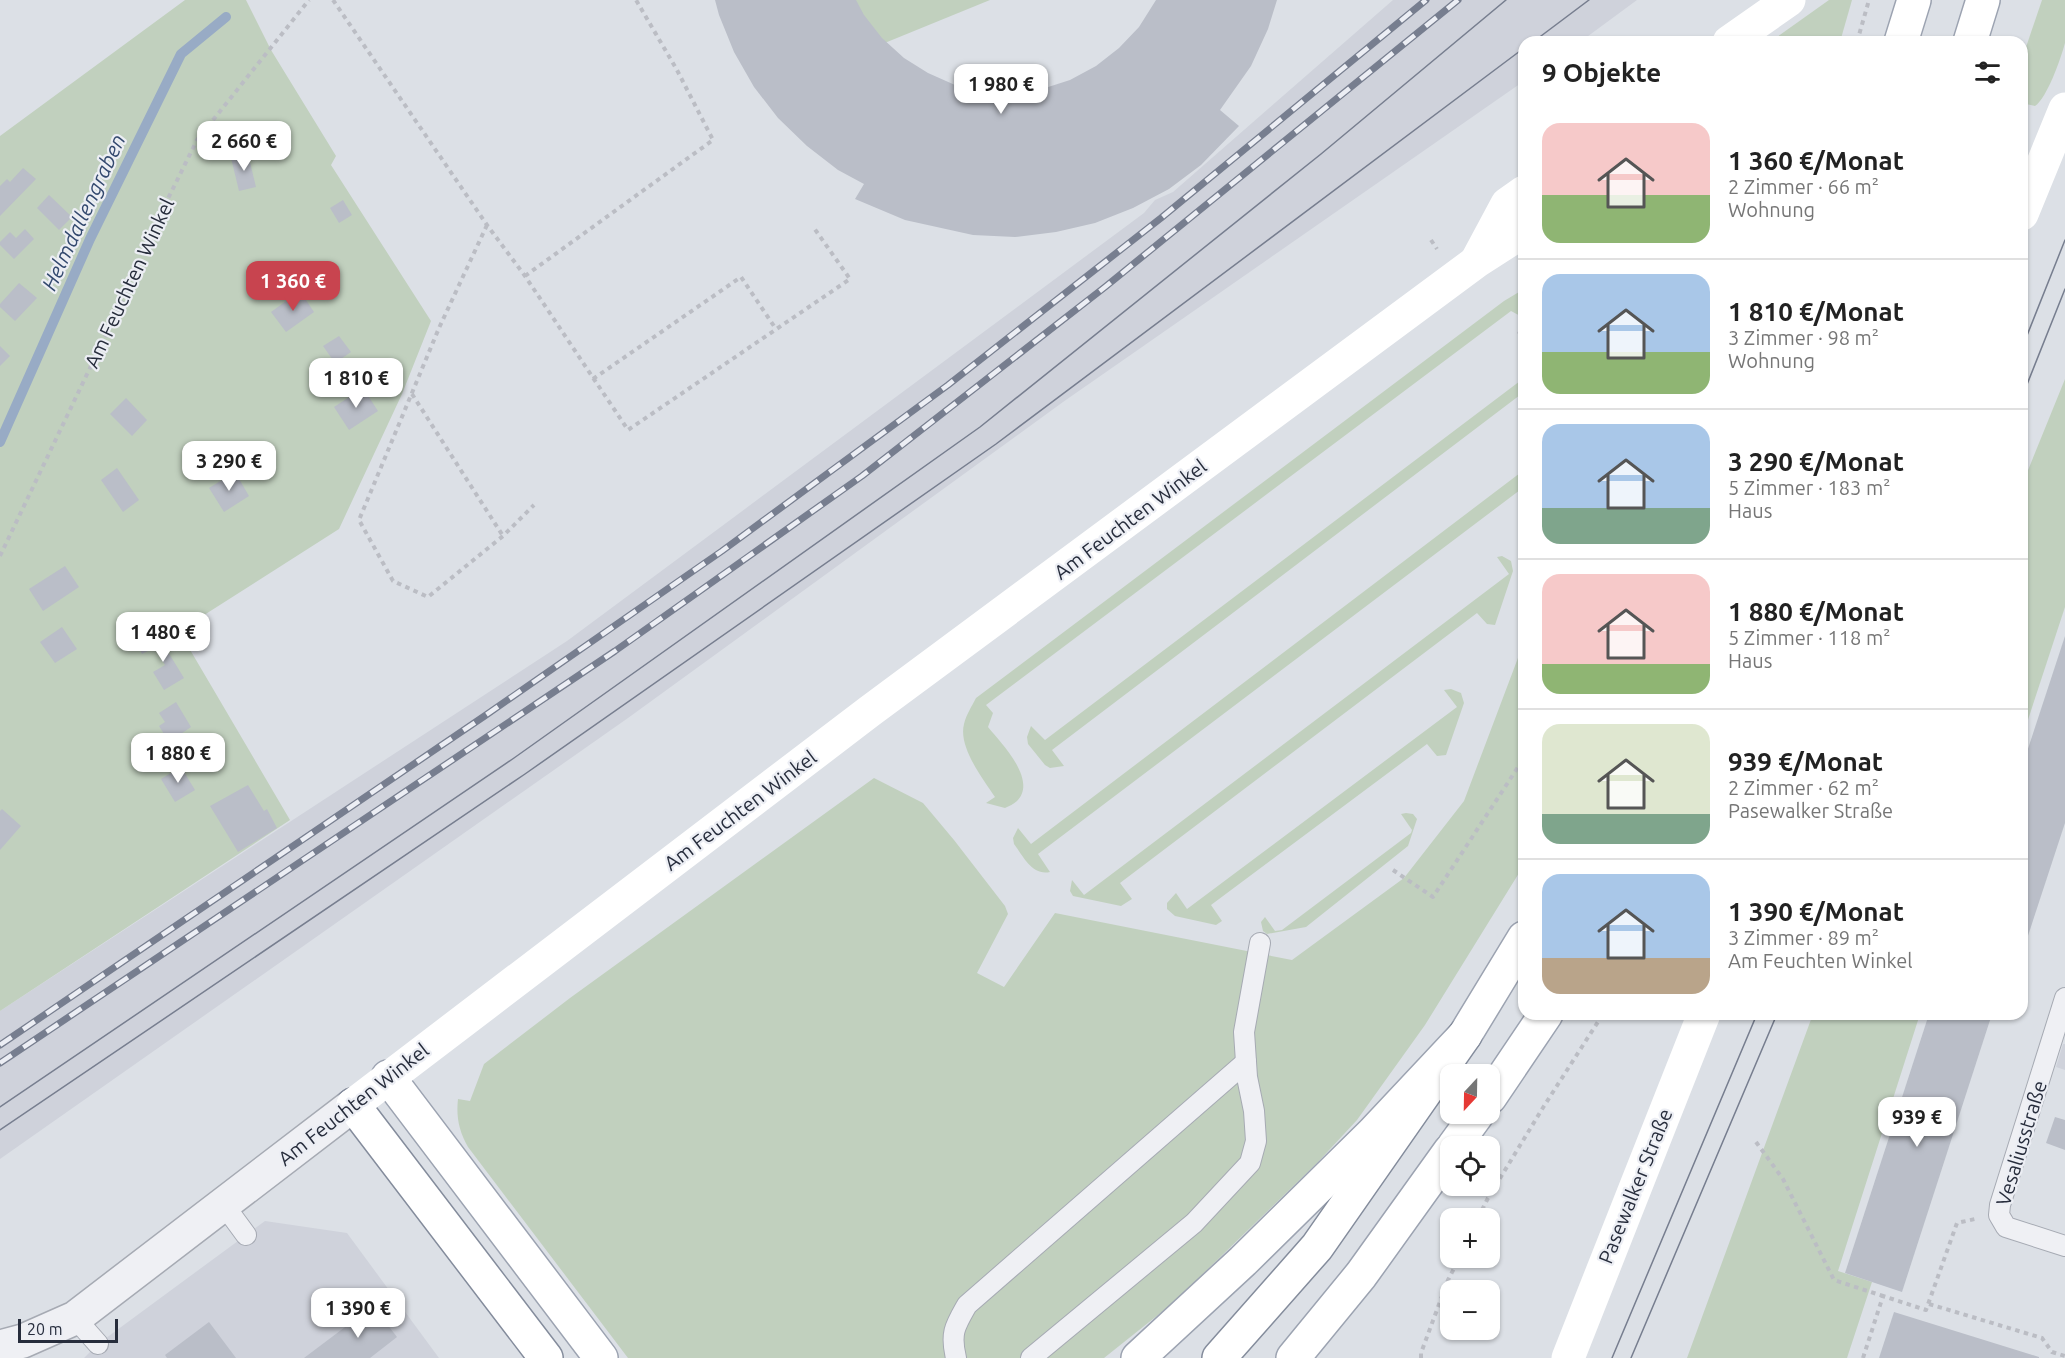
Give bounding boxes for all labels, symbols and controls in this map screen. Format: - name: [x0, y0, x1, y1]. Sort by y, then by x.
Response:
- icon: filters: [1971, 56, 2004, 89]
- text: 9 Objekte: [1542, 58, 1661, 87]
- pin: 1 980 €: [946, 64, 1056, 115]
- text: 1 980 €: [968, 72, 1034, 95]
- pin: 2 660 €: [189, 121, 299, 172]
- text: 2 660 €: [211, 129, 277, 152]
- water label: Helmdallengraben: [36, 130, 130, 294]
- text: 1 360 €/Monat: [1728, 146, 1904, 175]
- icon: home: [1590, 147, 1662, 219]
- text: 2 Zimmer · 66 m²: [1728, 175, 1879, 198]
- street label: Am Feuchten Winkel: [80, 194, 178, 372]
- text: Wohnung: [1728, 198, 1815, 221]
- pin: 1 360 €: [238, 261, 348, 312]
- text: 1 360 €: [260, 269, 326, 292]
- text: 1 810 €/Monat: [1728, 297, 1904, 326]
- icon: home: [1590, 298, 1662, 370]
- text: 3 Zimmer · 98 m²: [1728, 326, 1879, 349]
- text: Wohnung: [1728, 349, 1815, 372]
- pin: 1 810 €: [301, 358, 411, 409]
- text: 1 810 €: [323, 366, 389, 389]
- pin: 3 290 €: [174, 441, 284, 492]
- text: 3 290 €/Monat: [1728, 447, 1904, 476]
- icon: home: [1590, 448, 1662, 520]
- text: 3 290 €: [196, 449, 262, 472]
- street label: Am Feuchten Winkel: [1049, 454, 1211, 584]
- text: 5 Zimmer · 183 m²: [1728, 476, 1890, 499]
- text: Haus: [1728, 499, 1772, 522]
- text: 1 880 €/Monat: [1728, 597, 1904, 626]
- icon: home: [1590, 598, 1662, 670]
- pin: 1 480 €: [108, 612, 218, 663]
- text: 1 480 €: [130, 620, 196, 643]
- text: 5 Zimmer · 118 m²: [1728, 626, 1890, 649]
- text: Haus: [1728, 649, 1772, 672]
- pin: 1 880 €: [123, 733, 233, 784]
- text: 1 880 €: [145, 741, 211, 764]
- street label: Am Feuchten Winkel: [659, 745, 821, 875]
- text: 939 €/Monat: [1728, 747, 1883, 776]
- icon: home: [1590, 748, 1662, 820]
- text: 2 Zimmer · 62 m²: [1728, 776, 1879, 799]
- text: Pasewalker Straße: [1728, 799, 1893, 822]
- text: 1 390 €/Monat: [1728, 897, 1904, 926]
- icon: home: [1590, 898, 1662, 970]
- text: 3 Zimmer · 89 m²: [1728, 926, 1879, 949]
- text: Am Feuchten Winkel: [1728, 949, 1913, 972]
- street label: Am Feuchten Winkel: [273, 1038, 433, 1170]
- north arrow: [1440, 1064, 1500, 1124]
- map controls: [1440, 1064, 1500, 1340]
- street label: Vesaliusstraße: [1991, 1078, 2051, 1208]
- pin: 939 €: [1875, 1097, 1959, 1148]
- street label: Pasewalker Straße: [1593, 1105, 1677, 1267]
- text: 939 €: [1892, 1105, 1942, 1128]
- button: locate: [1440, 1136, 1500, 1196]
- button: +: [1440, 1208, 1500, 1268]
- button: −: [1440, 1280, 1500, 1340]
- pin: 1 390 €: [303, 1288, 413, 1339]
- text: 1 390 €: [325, 1296, 391, 1319]
- scale bar: [18, 1316, 118, 1344]
- text: 20 m: [27, 1320, 63, 1338]

